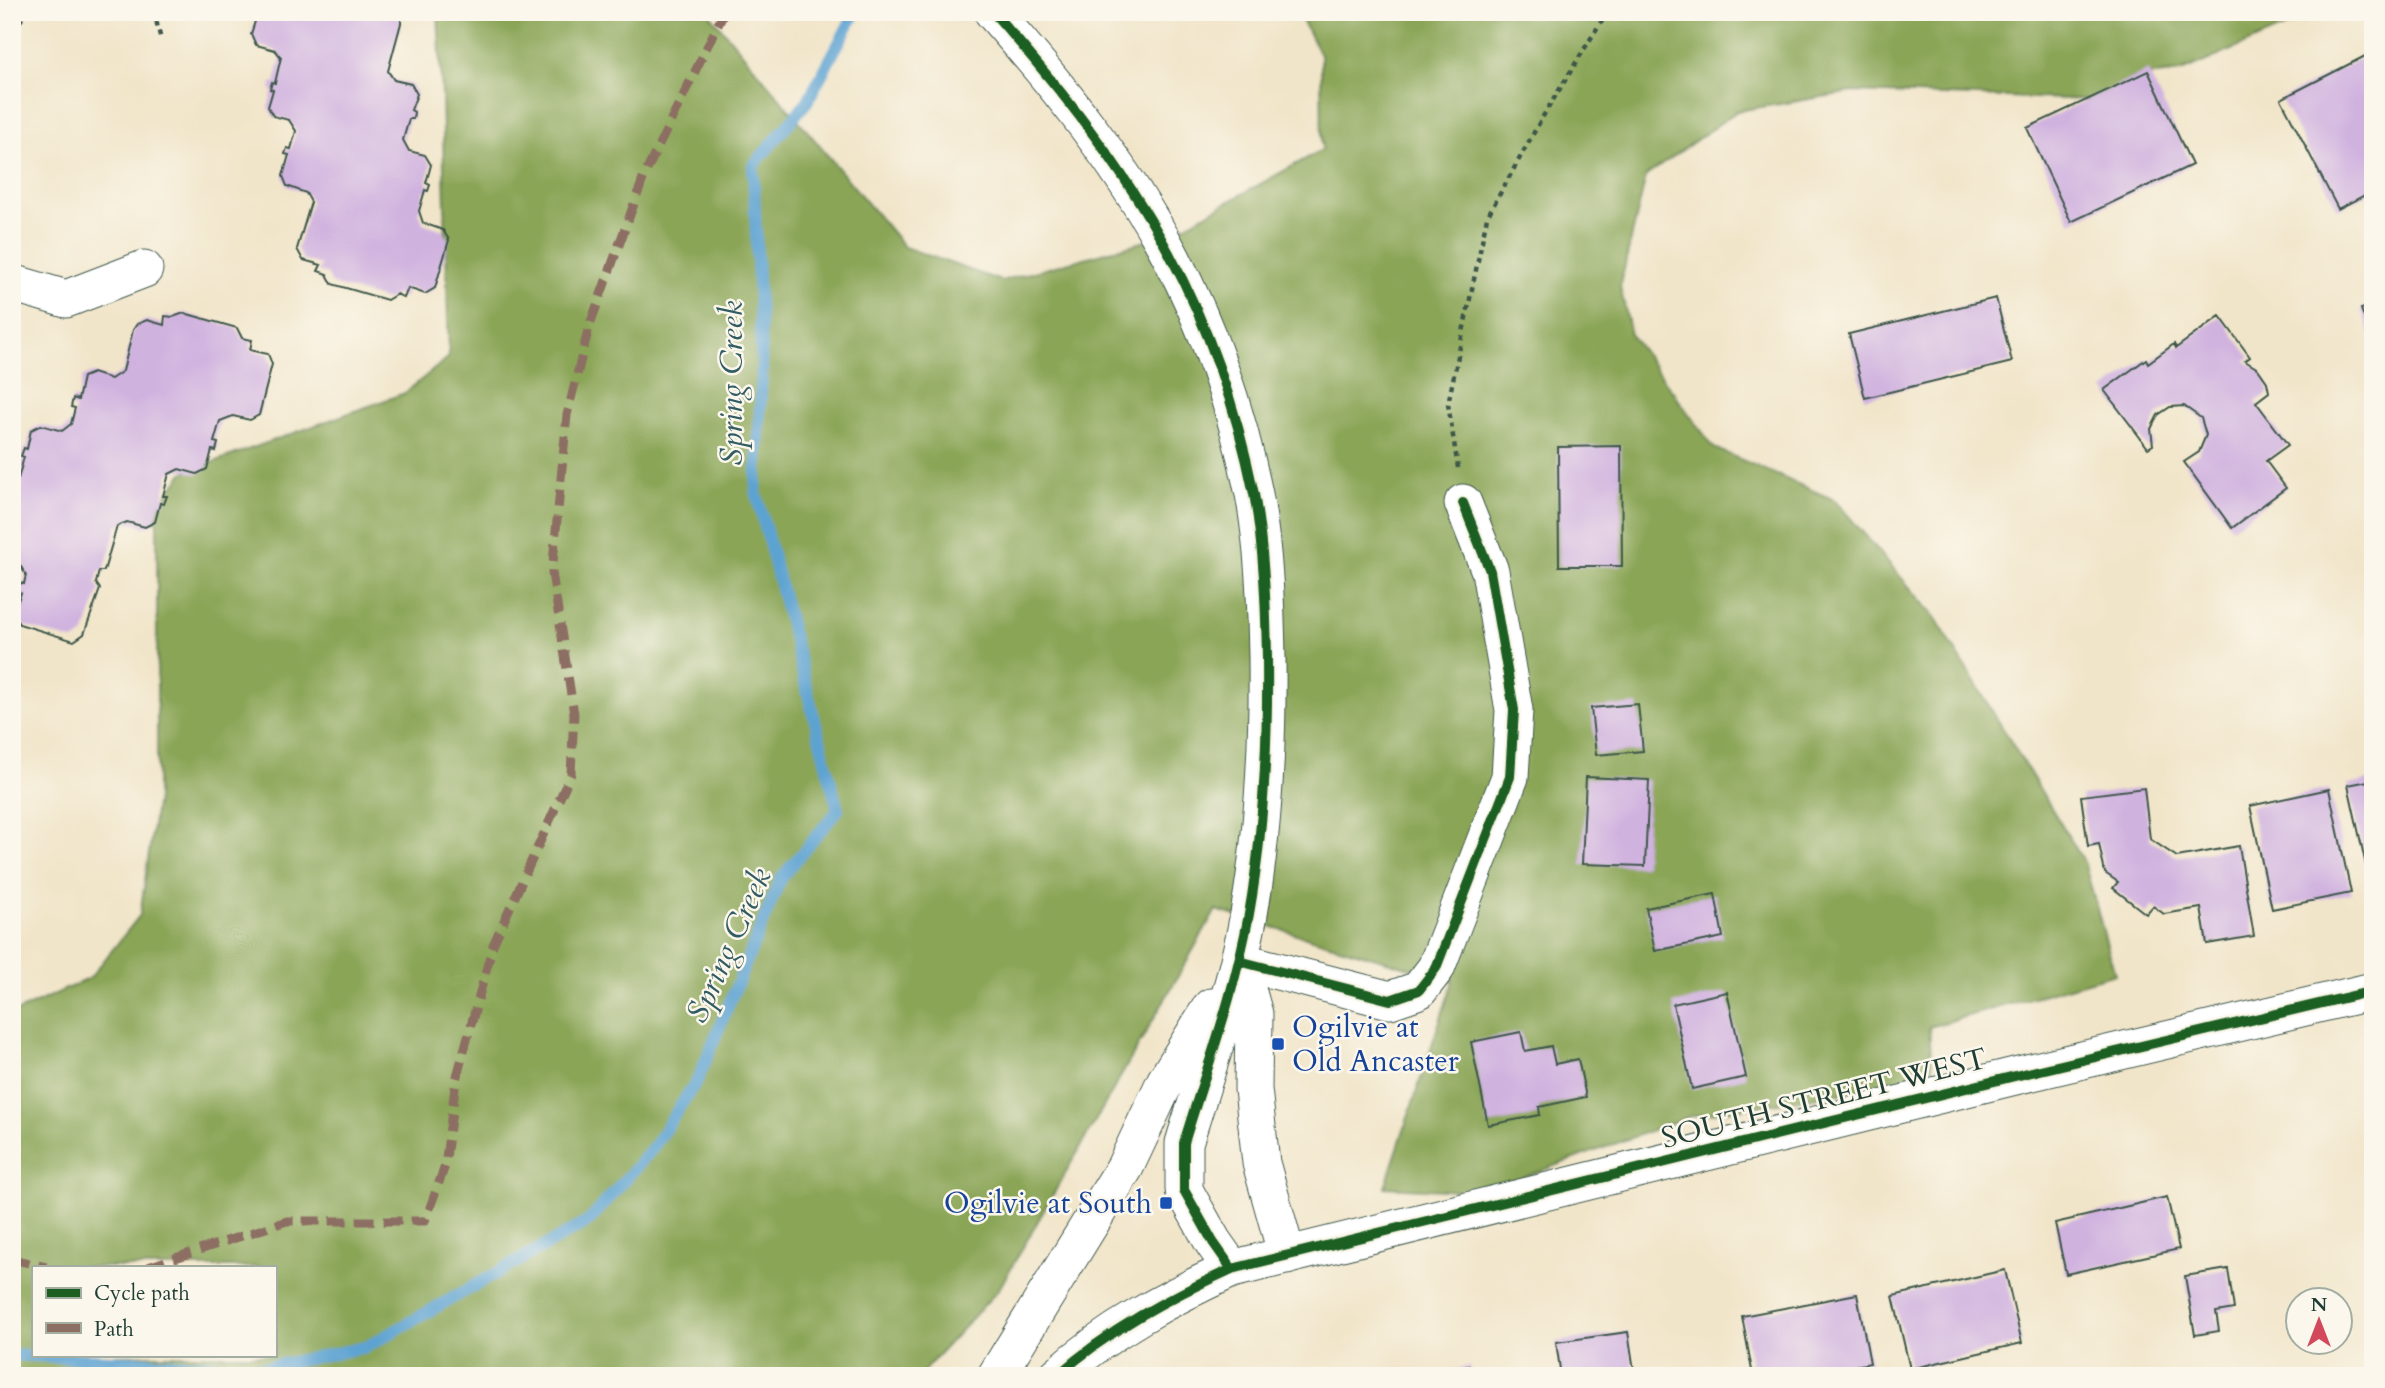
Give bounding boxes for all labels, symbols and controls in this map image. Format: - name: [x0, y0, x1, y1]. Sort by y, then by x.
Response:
- water label: Spring Creek: [710, 300, 754, 465]
- water label: Spring Creek: [675, 861, 783, 1030]
- place label: Ogilvie at Old Ancaster: [1292, 1007, 1459, 1082]
- marker: Ogilvie at Old Ancaster: [1270, 1036, 1286, 1052]
- street label: SOUTH STREET WEST: [1657, 1038, 1991, 1159]
- place label: Ogilvie at South: [944, 1183, 1153, 1224]
- marker: Ogilvie at South: [1158, 1195, 1174, 1211]
- legend: [32, 1266, 276, 1356]
- text: Cycle path: [94, 1279, 190, 1308]
- north arrow: [2284, 1286, 2354, 1356]
- text: N: [2311, 1292, 2328, 1318]
- text: Path: [94, 1315, 134, 1344]

